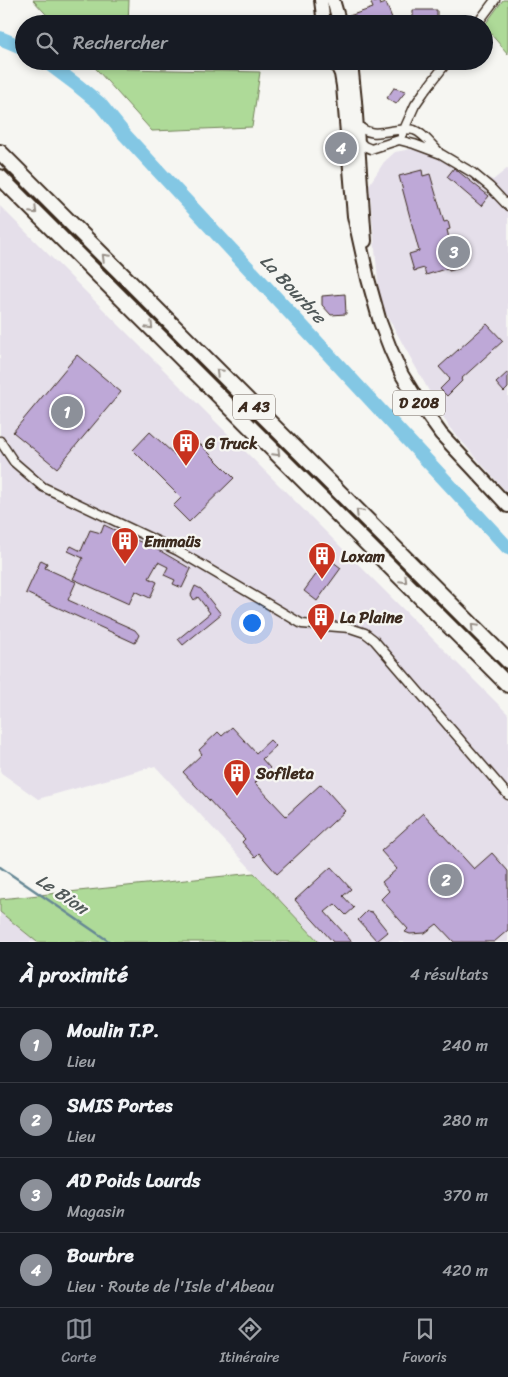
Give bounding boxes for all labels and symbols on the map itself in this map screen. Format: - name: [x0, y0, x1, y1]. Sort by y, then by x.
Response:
- pin: 4: [325, 129, 357, 167]
- one-way arrow: [29, 205, 38, 214]
- pin: 3: [438, 233, 470, 271]
- water label: La Bourbre: [252, 247, 335, 333]
- one-way arrow: [101, 253, 110, 262]
- one-way arrow: [144, 320, 153, 329]
- one-way arrow: [216, 369, 225, 378]
- road number: D 208: [393, 390, 445, 416]
- pin: 1: [51, 393, 83, 431]
- road number: A 43: [233, 394, 275, 420]
- building icon: G Truck: [171, 428, 201, 467]
- place label: G Truck: [204, 429, 258, 458]
- one-way arrow: [271, 447, 280, 456]
- one-way arrow: [356, 508, 365, 517]
- building icon: Emmaüs: [110, 526, 140, 565]
- place label: Emmaüs: [144, 527, 201, 556]
- building icon: Loxam: [307, 541, 337, 580]
- place label: Loxam: [341, 542, 385, 571]
- one-way arrow: [399, 574, 408, 583]
- building icon: La Plaine: [306, 602, 336, 641]
- place label: La Plaine: [340, 603, 404, 632]
- your location: [239, 610, 265, 636]
- one-way arrow: [470, 623, 479, 632]
- building icon: Sofileta: [222, 758, 252, 797]
- place label: Sofileta: [255, 759, 315, 788]
- pin: 2: [430, 861, 462, 899]
- water label: Le Bion: [29, 865, 97, 925]

